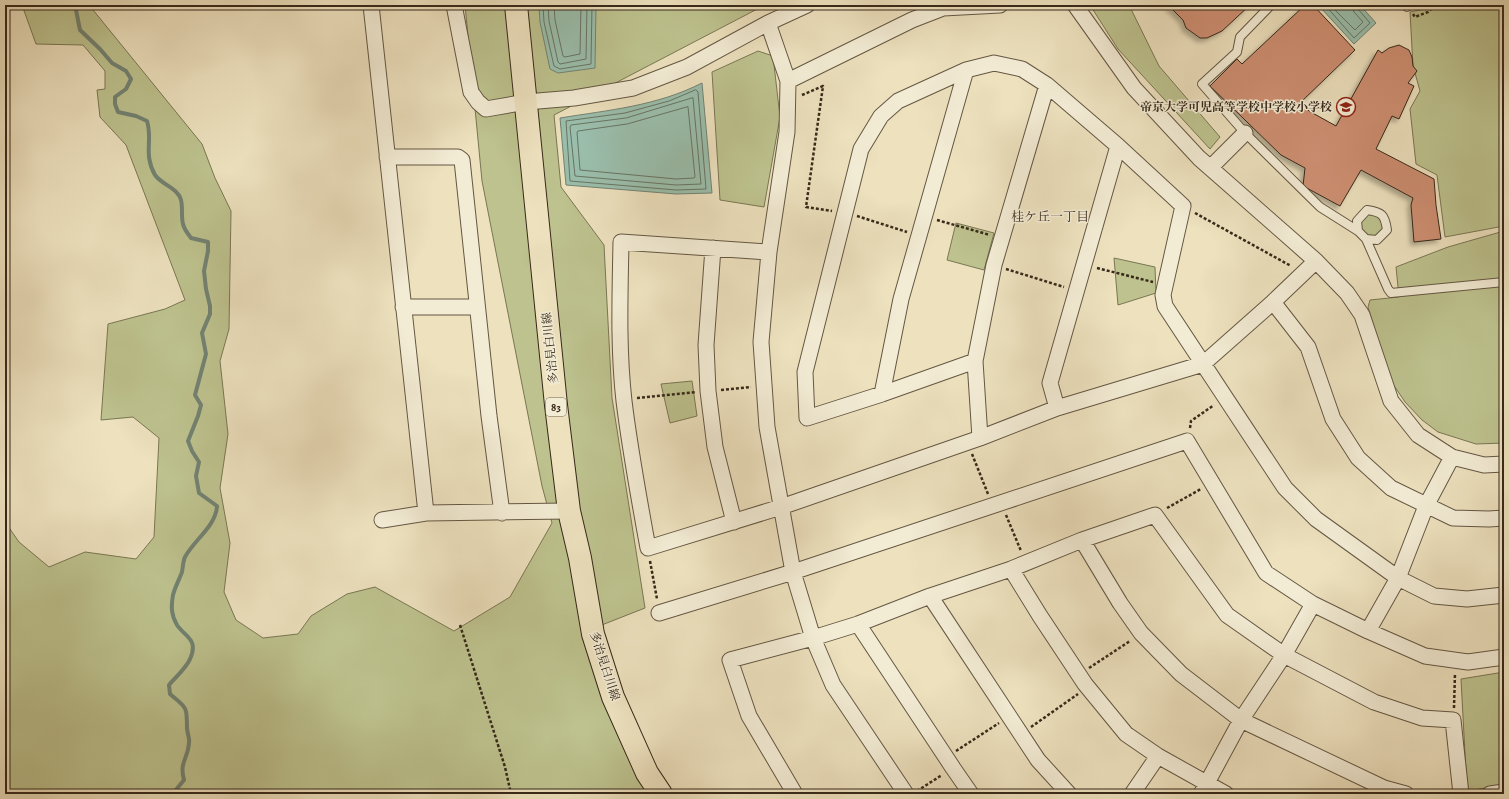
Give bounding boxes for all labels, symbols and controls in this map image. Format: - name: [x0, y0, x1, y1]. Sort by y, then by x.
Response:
- school or university icon: 帝京大学可児高等学校中学校小学校: [1335, 96, 1357, 118]
- place label: 帝京大学可児高等学校中学校小学校: [1140, 99, 1332, 115]
- district label: 桂ケ丘一丁目: [1011, 208, 1089, 225]
- street label: 多治見白川線: [538, 311, 562, 385]
- road number: 83: [546, 398, 566, 416]
- street label: 多治見白川線: [586, 629, 624, 703]

